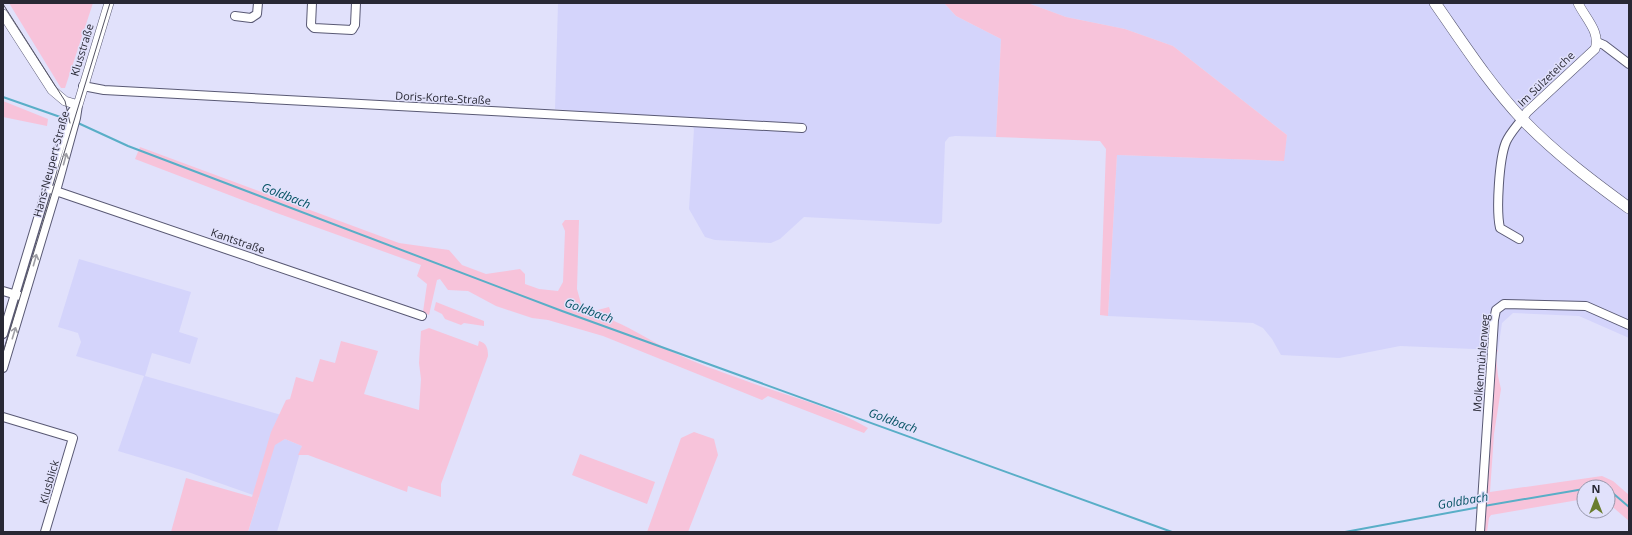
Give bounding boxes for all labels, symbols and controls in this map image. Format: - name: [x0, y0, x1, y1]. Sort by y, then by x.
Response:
- street label: Klusstraße: [66, 22, 97, 78]
- street label: Im Sülzeteiche: [1514, 48, 1578, 110]
- street label: Doris-Korte-Straße: [395, 88, 491, 107]
- street label: Hans-Neupert-Straße: [29, 109, 72, 219]
- one-way arrow: [62, 152, 70, 165]
- water label: Goldbach: [259, 178, 313, 213]
- street label: Kantstraße: [209, 224, 267, 257]
- one-way arrow: [32, 254, 39, 267]
- water label: Goldbach: [562, 294, 616, 327]
- street label: Molkenmühlenweg: [1469, 313, 1492, 412]
- one-way arrow: [11, 327, 18, 340]
- water label: Goldbach: [866, 404, 920, 437]
- street label: Klusblick: [35, 458, 62, 505]
- north arrow: [1576, 479, 1616, 519]
- text: N: [1592, 481, 1600, 496]
- water label: Goldbach: [1436, 488, 1490, 513]

